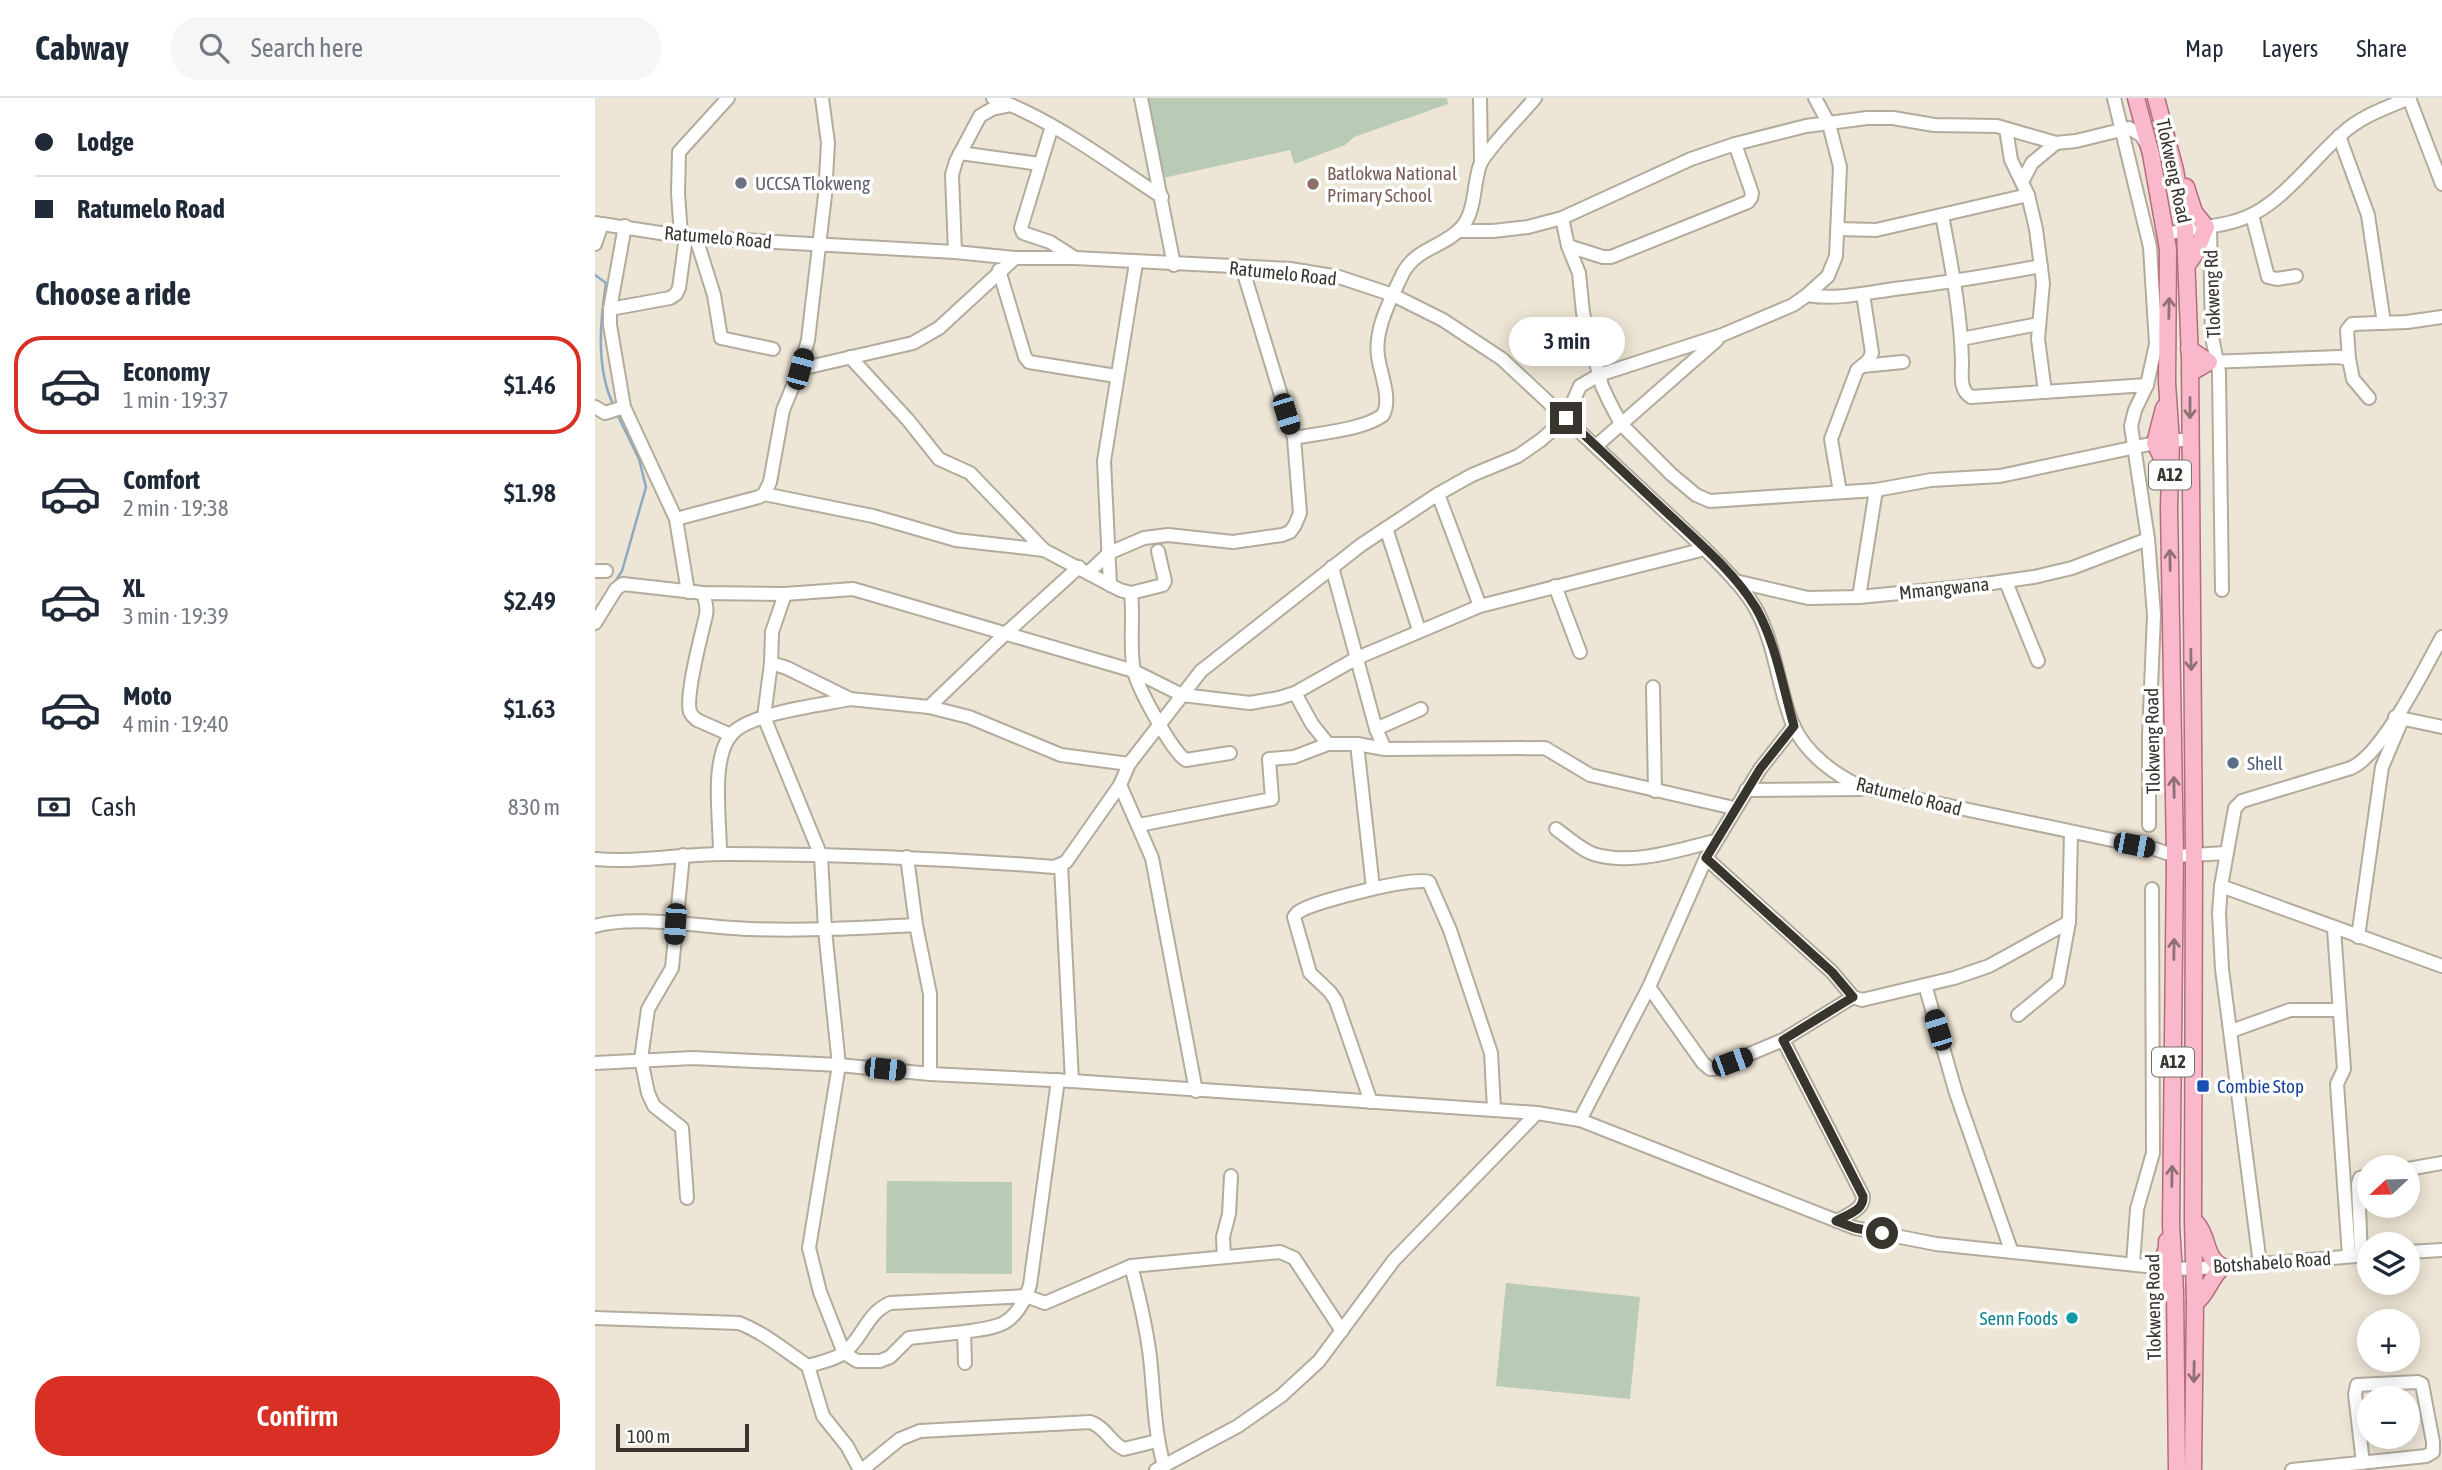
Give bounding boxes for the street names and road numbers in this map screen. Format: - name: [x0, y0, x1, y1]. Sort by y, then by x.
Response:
- street label: Tlokweng Road: [2152, 117, 2196, 225]
- street label: Ratumelo Road: [663, 221, 773, 253]
- street label: Tlokweng Rd: [2199, 249, 2225, 339]
- street label: Ratumelo Road: [1228, 256, 1338, 290]
- road number: A12: [2149, 460, 2191, 489]
- street label: Mmangwana: [1898, 572, 1990, 604]
- street label: Tlokweng Road: [2140, 688, 2164, 794]
- street label: Ratumelo Road: [1854, 772, 1964, 820]
- road number: A12: [2152, 1048, 2194, 1077]
- street label: Botshabelo Road: [2212, 1247, 2332, 1277]
- street label: Tlokweng Road: [2141, 1254, 2165, 1360]

